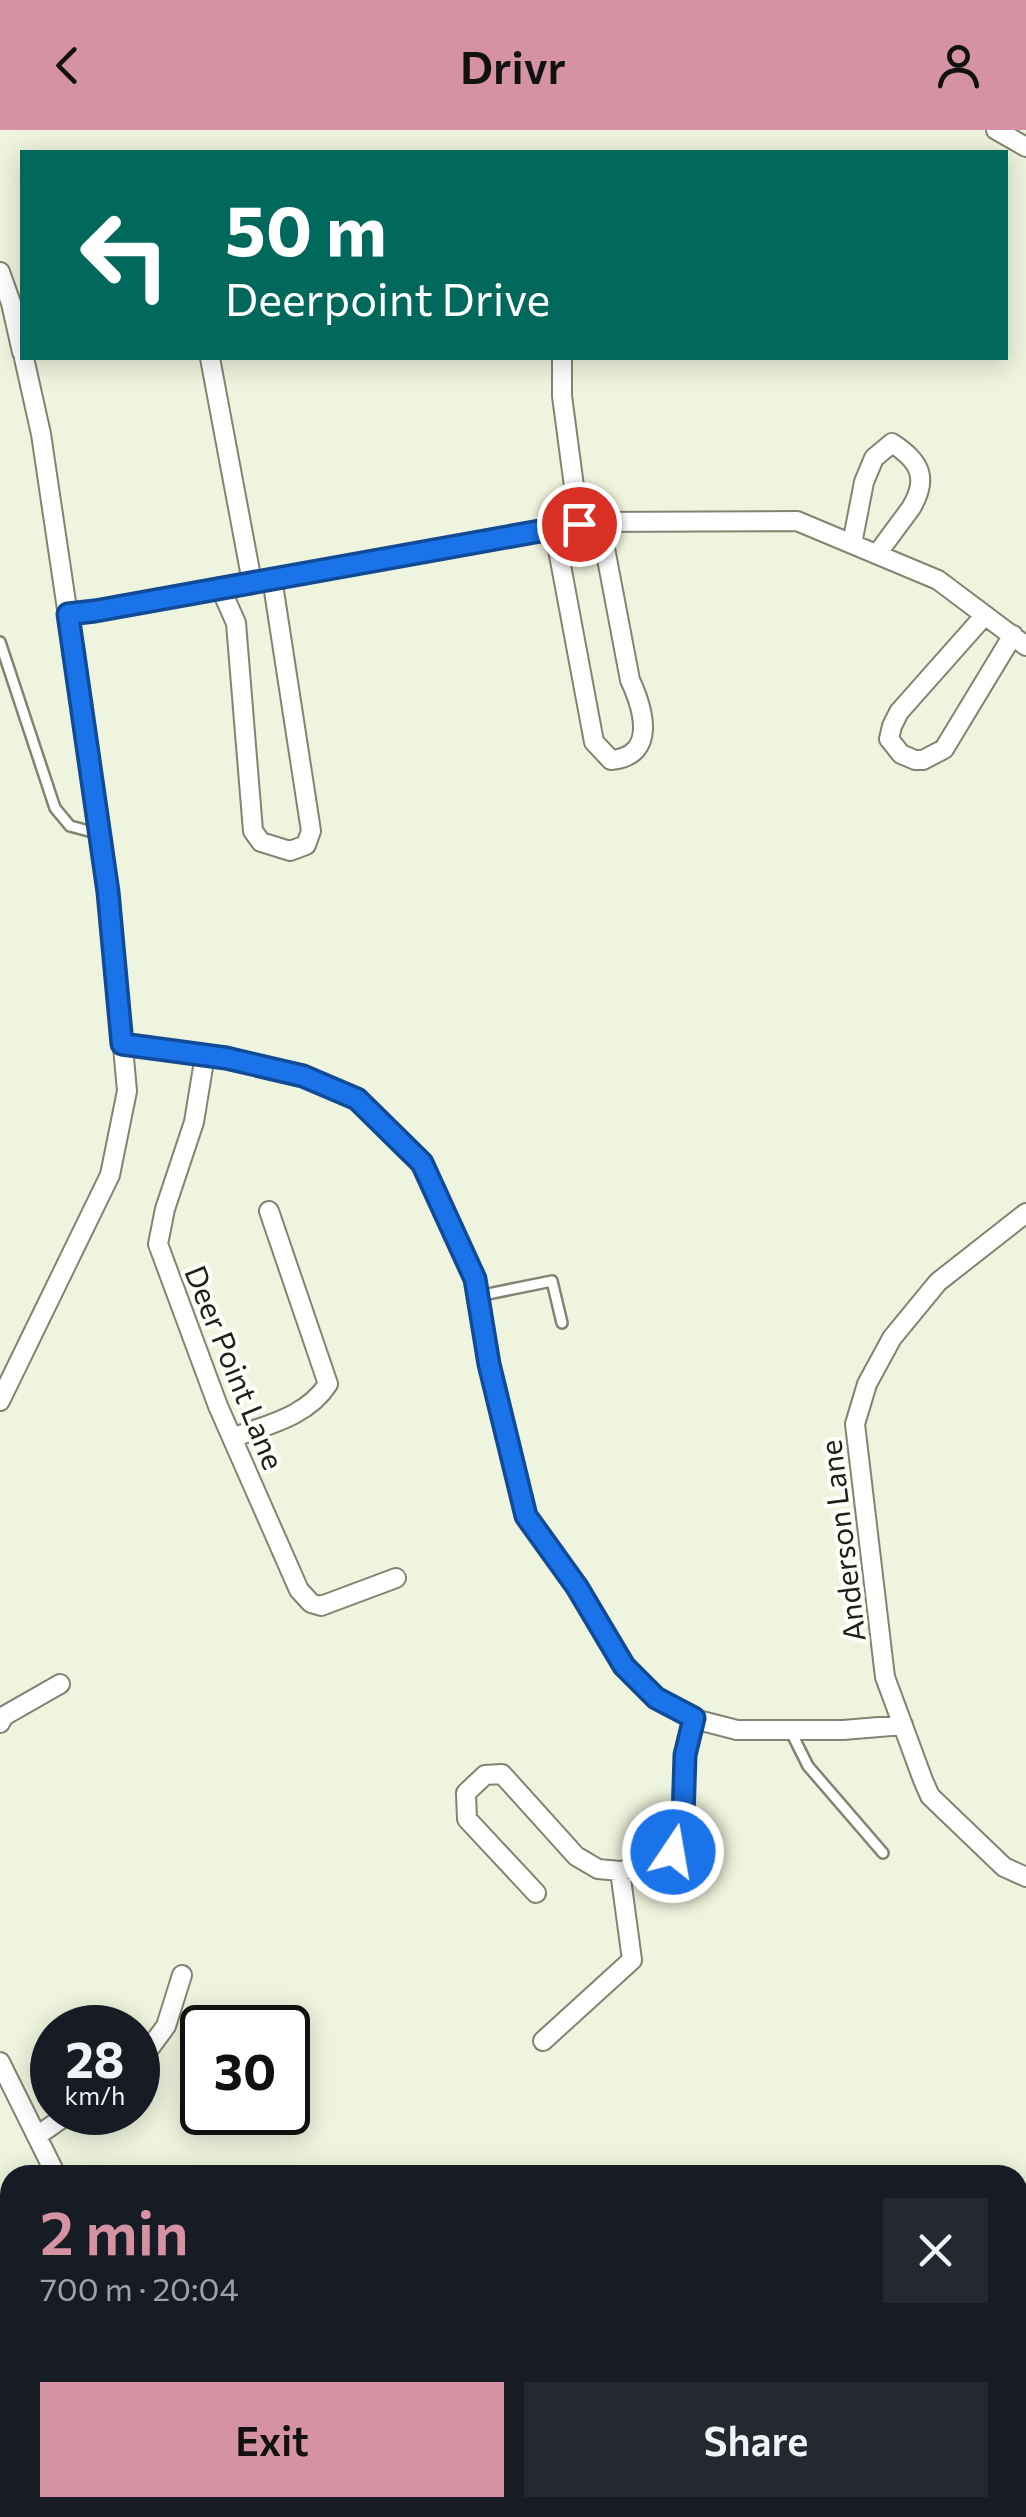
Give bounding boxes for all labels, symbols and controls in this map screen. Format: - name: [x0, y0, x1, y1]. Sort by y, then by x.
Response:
- icon: back: [40, 38, 95, 93]
- text: Drivr: [460, 38, 566, 93]
- icon: person: [931, 38, 986, 93]
- text: 50 m: [225, 185, 387, 270]
- icon: left: [60, 190, 190, 320]
- text: Deerpoint Drive: [225, 270, 550, 325]
- pin: [537, 482, 622, 567]
- icon: arrive: [552, 497, 607, 552]
- street label: Deer Point Lane: [178, 1260, 294, 1474]
- street label: Anderson Lane: [810, 1438, 872, 1644]
- position arrow: [621, 1800, 725, 1904]
- speed limit sign: 30: [180, 2005, 310, 2135]
- text: 28: [65, 2027, 125, 2088]
- text: km/h: [65, 2080, 125, 2110]
- text: 2 min: [40, 2194, 189, 2267]
- button: close: [883, 2198, 988, 2303]
- text: 700 m · 20:04: [40, 2268, 239, 2308]
- button: Exit: [40, 2382, 504, 2497]
- button: Share: [524, 2382, 988, 2497]

